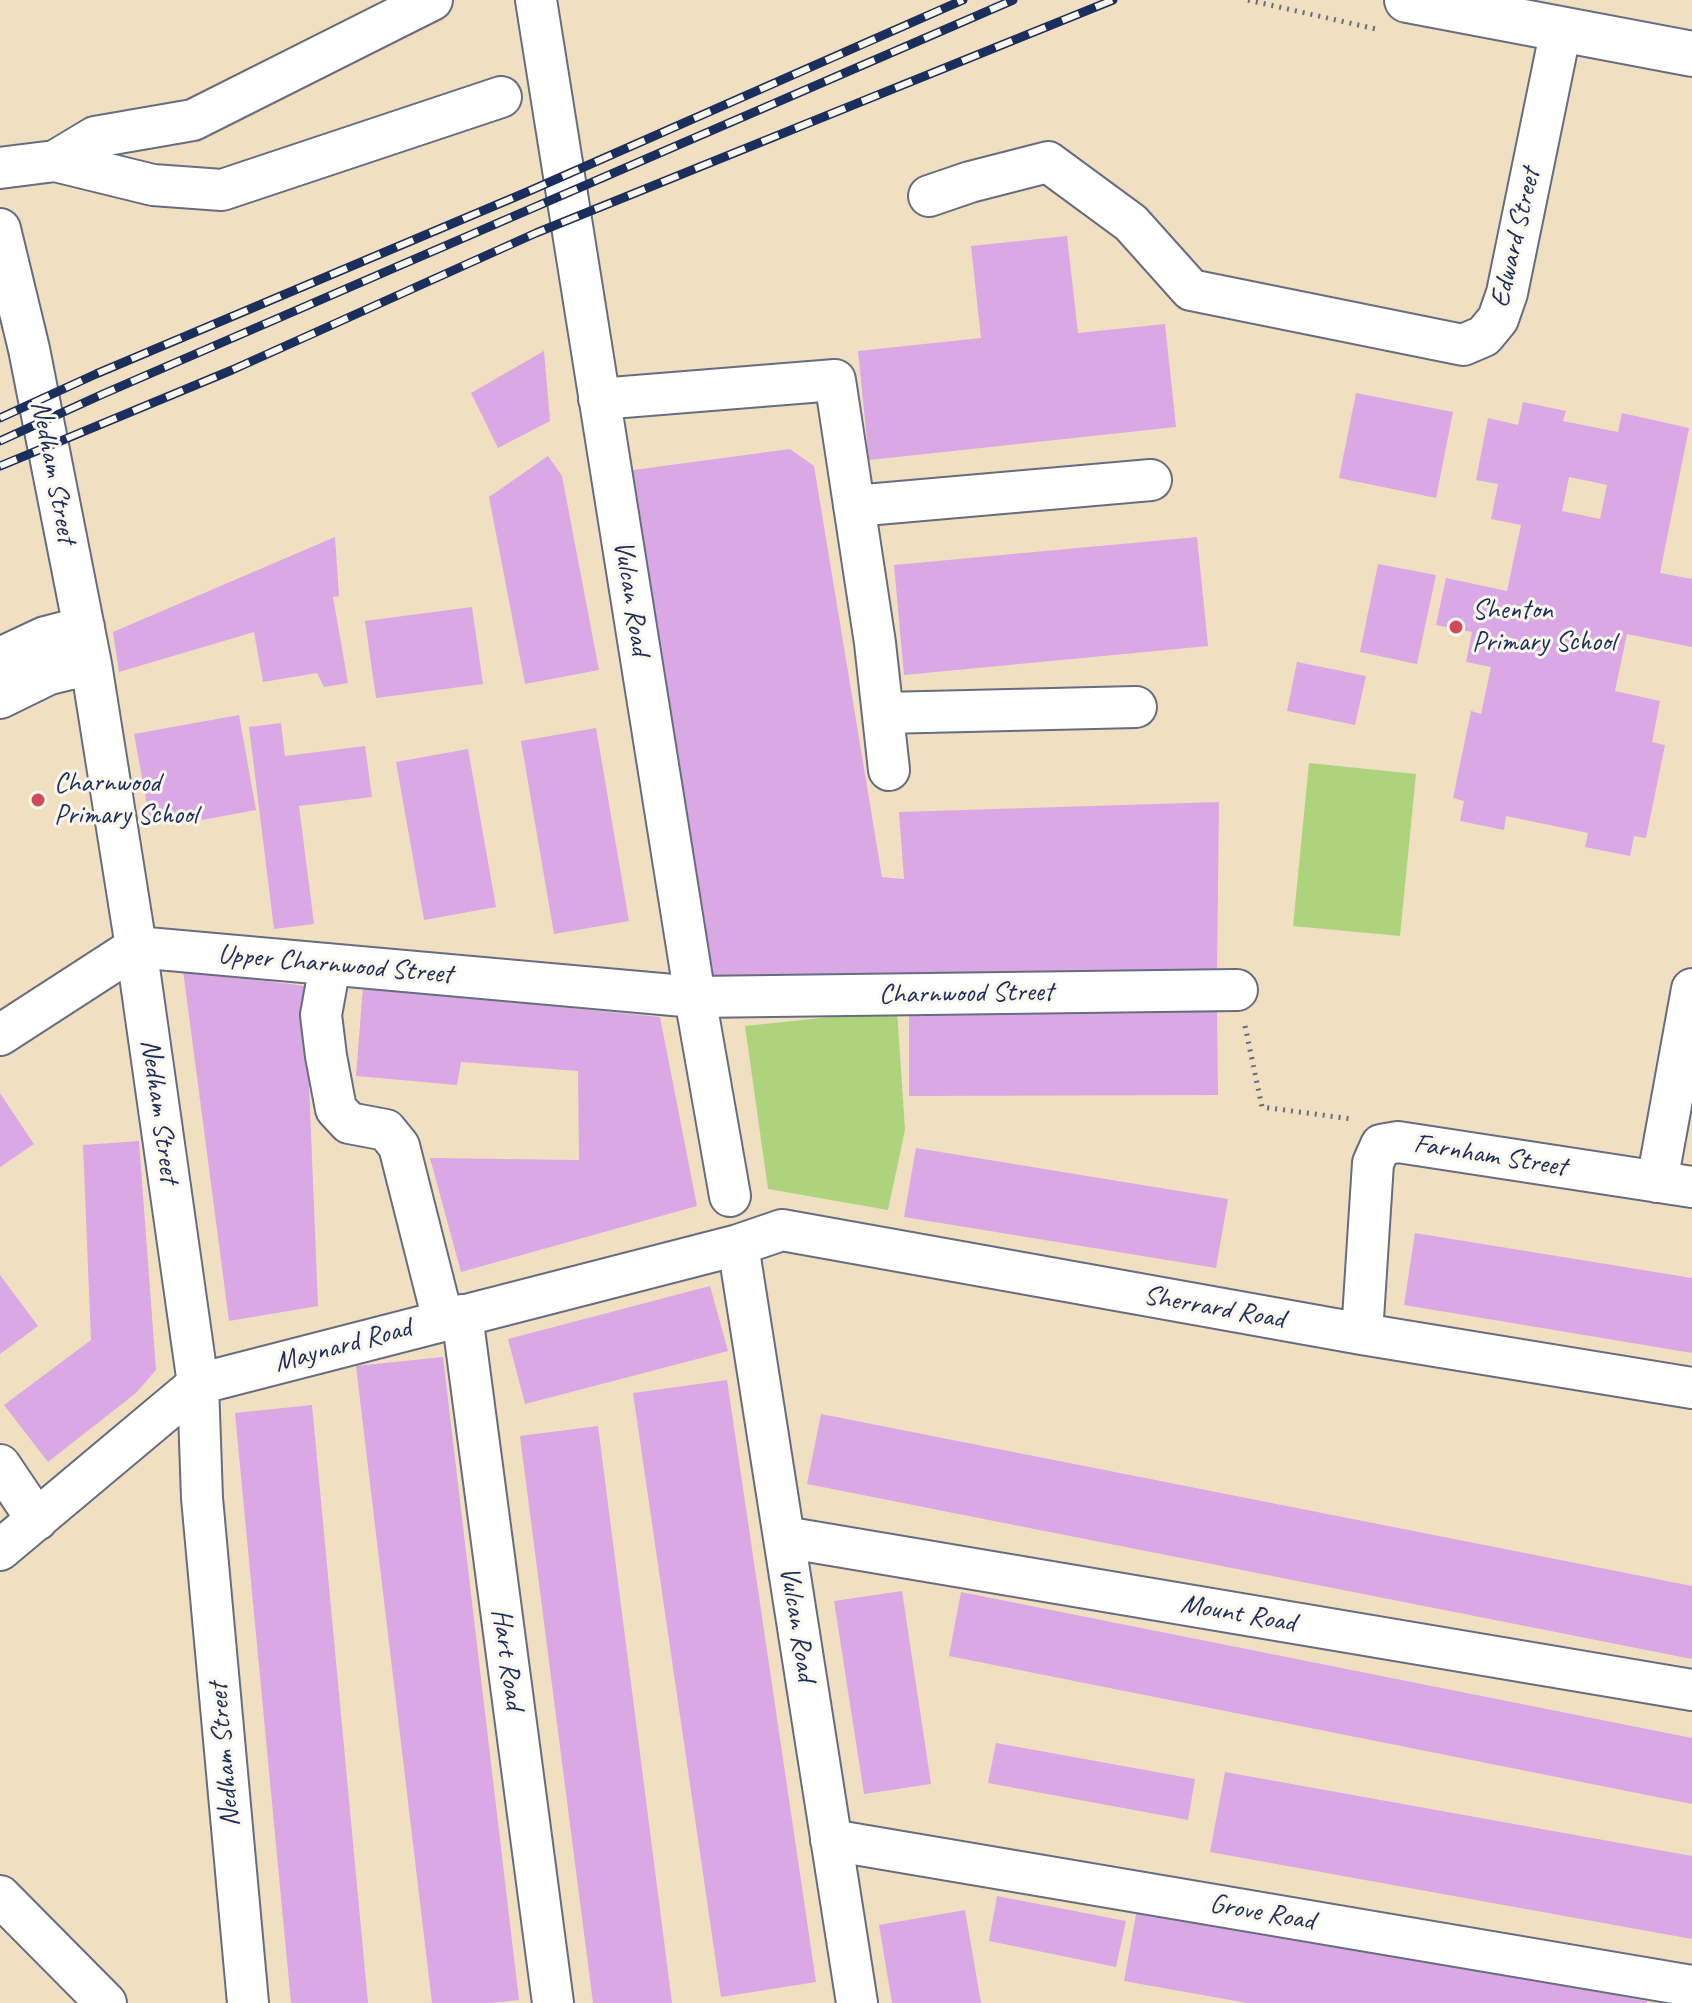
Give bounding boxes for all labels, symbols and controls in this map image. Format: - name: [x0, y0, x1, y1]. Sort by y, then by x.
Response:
- street label: Edward Street: [1484, 165, 1548, 311]
- street label: Nedham Street: [23, 398, 83, 546]
- street label: Vulcan Road: [605, 538, 657, 658]
- place label: Shenton Primary School: [1472, 594, 1615, 660]
- marker: Shenton Primary School: [1447, 618, 1465, 636]
- place label: Charnwood Primary School: [54, 767, 197, 833]
- marker: Charnwood Primary School: [29, 791, 47, 809]
- street label: Upper Charnwood Street: [216, 938, 454, 992]
- street label: Charnwood Street: [879, 976, 1053, 1012]
- street label: Nedham Street: [132, 1037, 186, 1185]
- street label: Farnham Street: [1411, 1127, 1569, 1185]
- street label: Sherrard Road: [1141, 1279, 1287, 1337]
- street label: Maynard Road: [271, 1312, 415, 1380]
- street label: Vulcan Road: [771, 1564, 823, 1684]
- street label: Mount Road: [1178, 1587, 1298, 1641]
- street label: Hart Road: [483, 1607, 531, 1711]
- street label: Nedham Street: [202, 1682, 248, 1828]
- street label: Grove Road: [1207, 1887, 1317, 1939]

